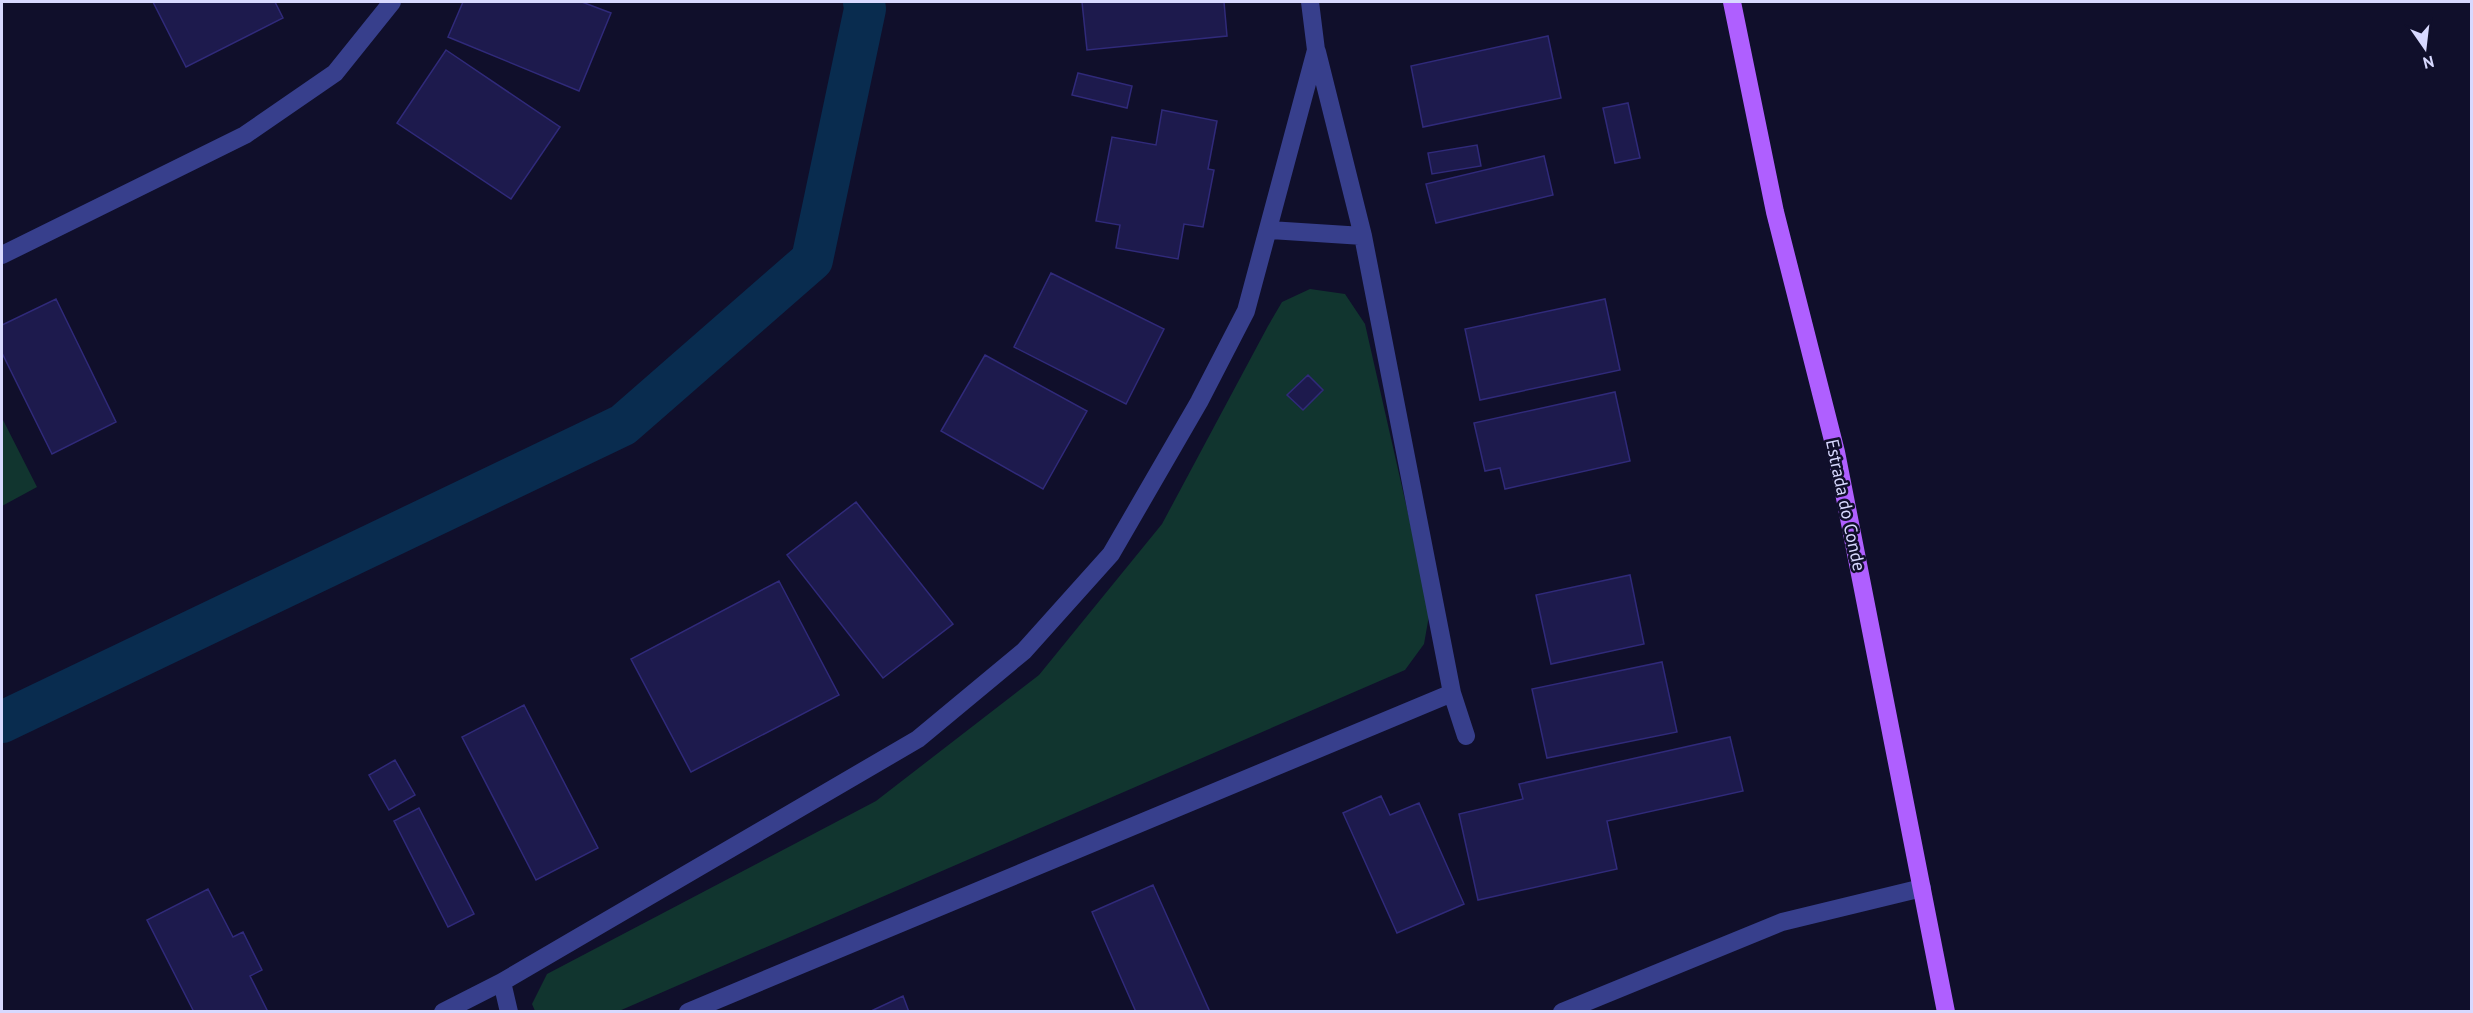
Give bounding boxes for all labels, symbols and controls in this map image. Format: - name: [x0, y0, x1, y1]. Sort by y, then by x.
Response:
- north arrow: [2395, 18, 2455, 78]
- text: N: [2421, 52, 2436, 74]
- street label: Estrada do Conde: [1821, 437, 1871, 573]

